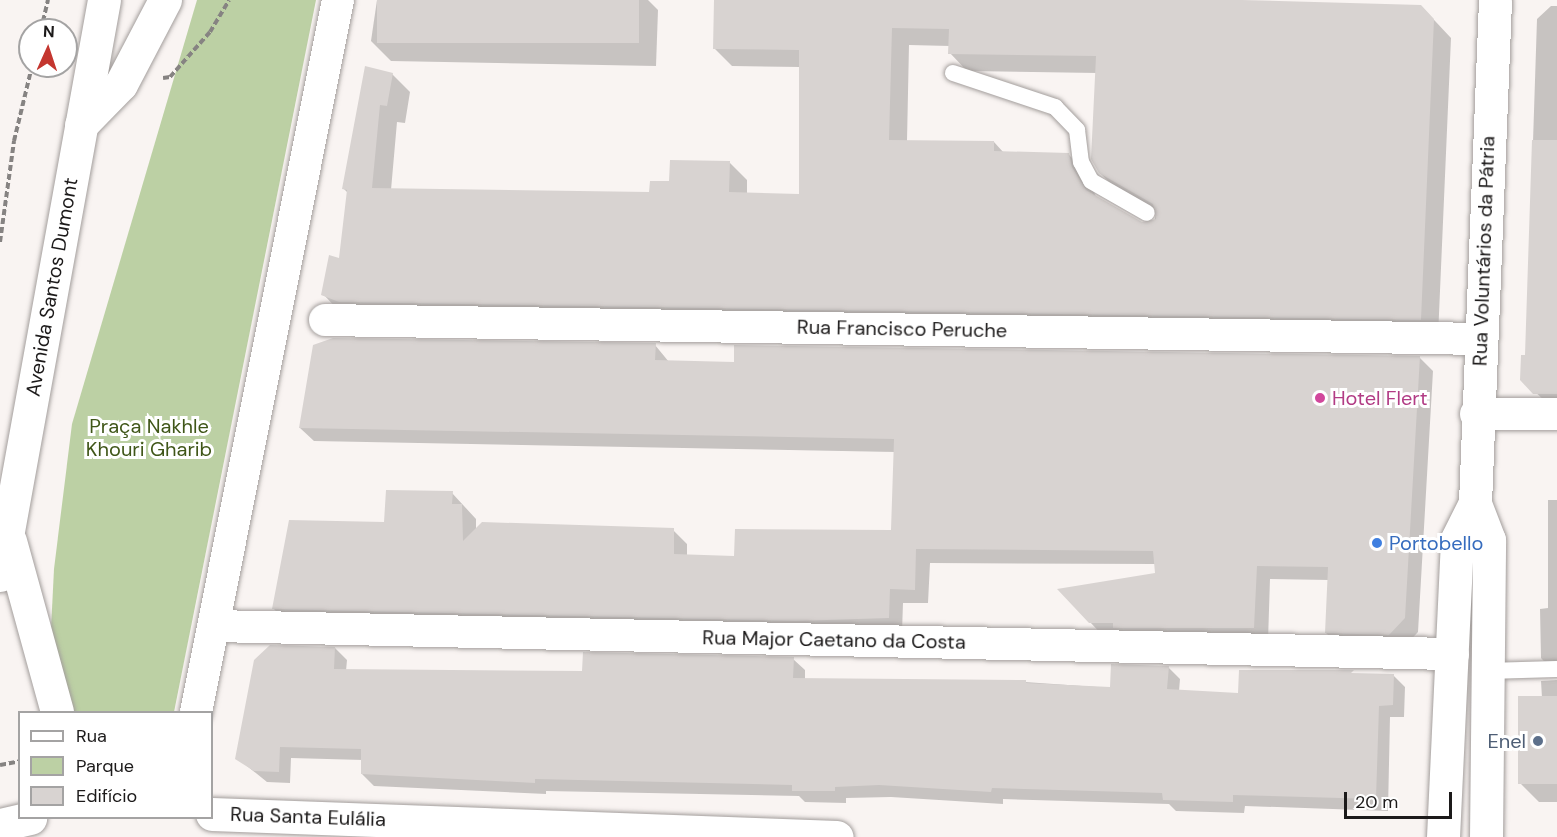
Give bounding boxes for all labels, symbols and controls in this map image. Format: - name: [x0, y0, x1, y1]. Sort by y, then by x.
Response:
- north arrow: [18, 18, 78, 78]
- text: N: [42, 21, 55, 42]
- street label: Rua Voluntários da Pátria: [1468, 135, 1500, 367]
- street label: Avenida Santos Dumont: [21, 176, 83, 398]
- street label: Rua Francisco Peruche: [797, 315, 1007, 343]
- place label: Hotel Flert: [1332, 386, 1428, 410]
- marker: Hotel Flert: [1313, 391, 1327, 405]
- park label: Praça Nakhle Khouri Gharib: [86, 415, 212, 462]
- place label: Portobello: [1389, 531, 1483, 555]
- marker: Portobello: [1370, 536, 1384, 550]
- street label: Rua Major Caetano da Costa: [702, 626, 966, 654]
- legend: [18, 711, 213, 819]
- text: Rua: [76, 724, 107, 748]
- place label: Enel: [1487, 729, 1526, 753]
- marker: Enel: [1531, 734, 1545, 748]
- text: Parque: [76, 754, 134, 778]
- scale bar: [1347, 780, 1455, 818]
- text: Edifício: [76, 784, 137, 808]
- text: 20 m: [1355, 790, 1398, 814]
- street label: Rua Santa Eulália: [230, 802, 386, 832]

